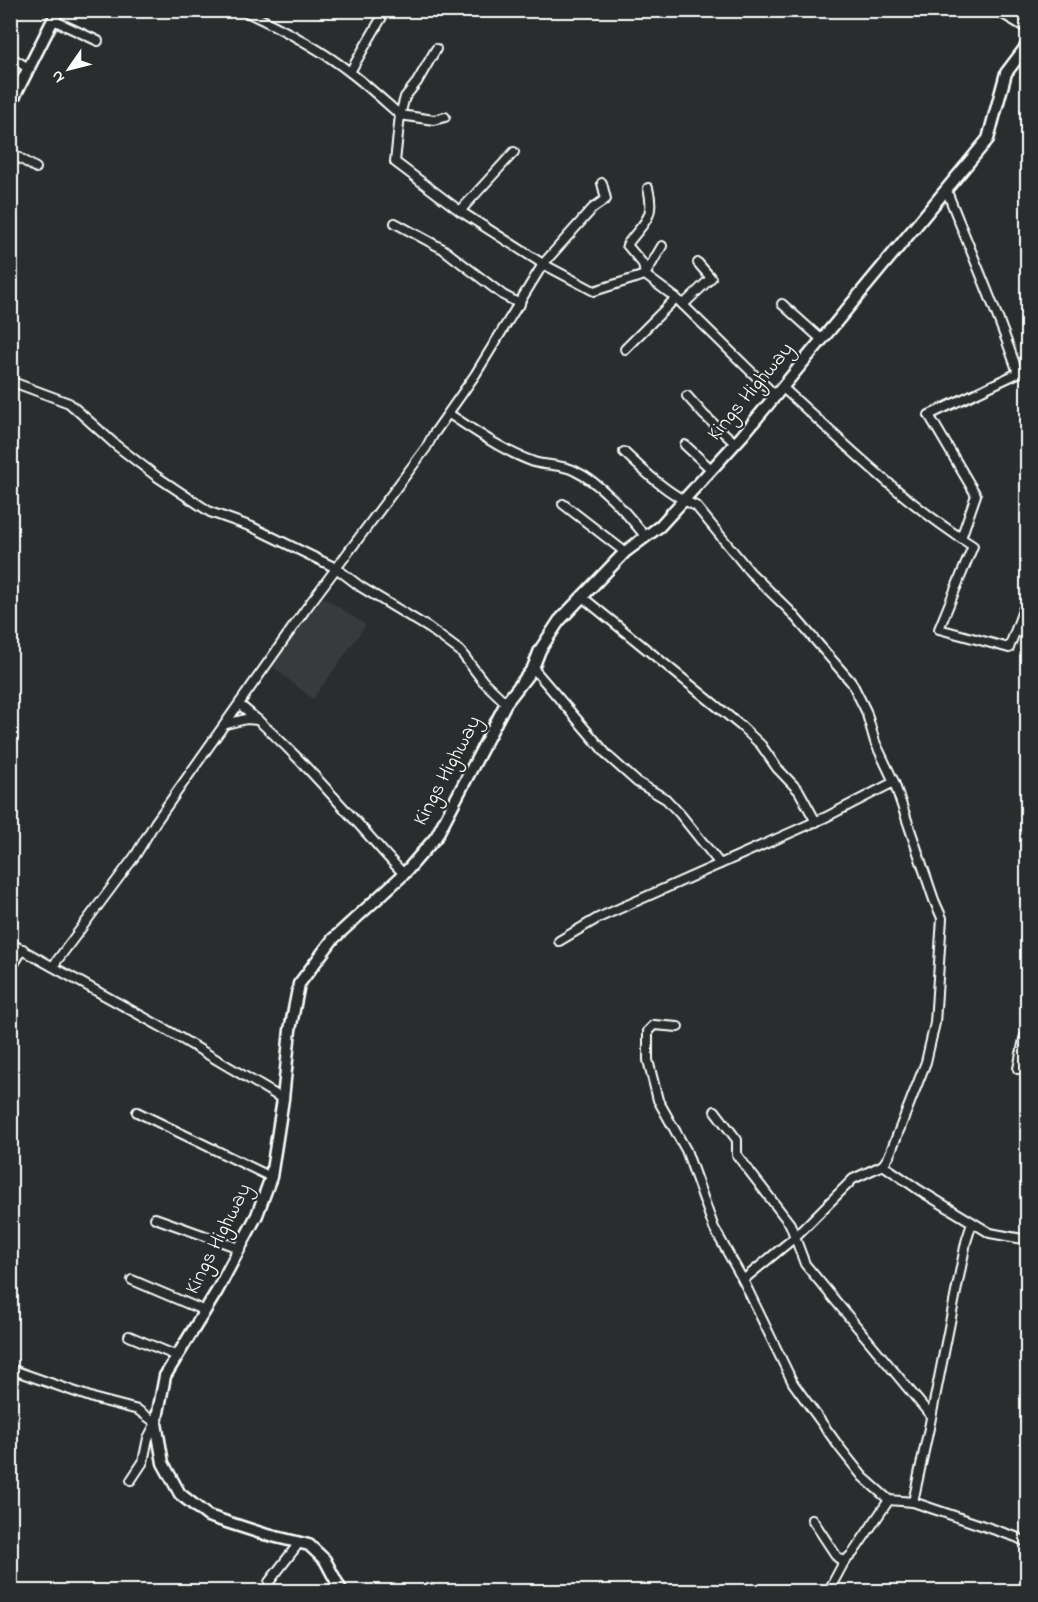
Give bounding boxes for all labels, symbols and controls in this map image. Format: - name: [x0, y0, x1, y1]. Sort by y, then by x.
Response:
- north arrow: [39, 39, 99, 99]
- text: N: [45, 65, 71, 88]
- street label: Kings Highway: [701, 336, 803, 449]
- street label: Kings Highway: [406, 711, 491, 832]
- street label: Kings Highway: [178, 1178, 262, 1301]

